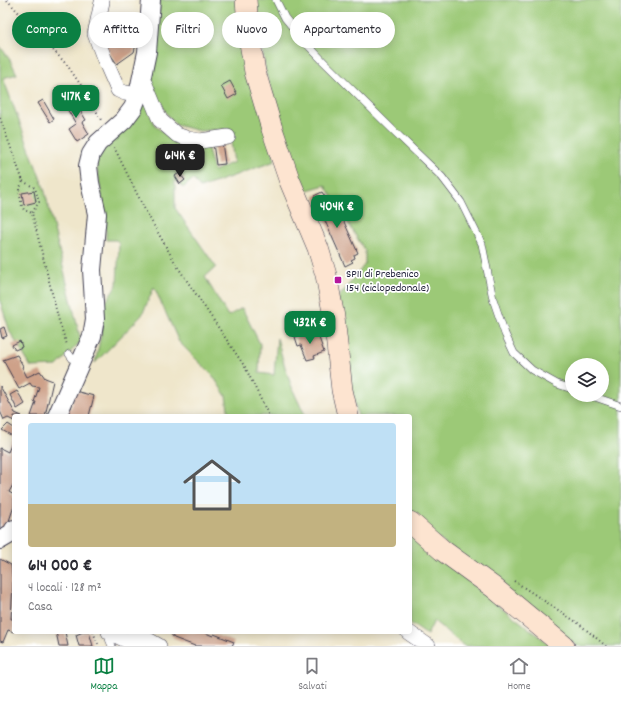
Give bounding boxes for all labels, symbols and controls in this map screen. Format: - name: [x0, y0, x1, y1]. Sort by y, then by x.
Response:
- chip: Compra: [12, 12, 81, 48]
- chip: Affitta: [89, 12, 153, 48]
- chip: Filtri: [161, 12, 214, 48]
- chip: Nuovo: [222, 12, 282, 48]
- chip: Appartamento: [290, 12, 395, 48]
- pin: 417K €: [43, 85, 109, 119]
- text: 417K €: [61, 88, 91, 107]
- pin: 614K €: [147, 144, 213, 178]
- text: 614K €: [165, 147, 195, 166]
- pin: 404K €: [304, 195, 370, 229]
- text: 404K €: [320, 198, 354, 217]
- place label: SP11 di Prebenico 154 (ciclopedonale): [346, 266, 429, 297]
- marker: SP11 di Prebenico 154 (ciclopedonale): [333, 275, 343, 285]
- pin: 432K €: [277, 311, 343, 345]
- text: 432K €: [293, 314, 327, 333]
- map controls: [565, 358, 609, 402]
- button: layers: [565, 358, 609, 402]
- icon: home: [176, 449, 248, 521]
- text: 614 000 €: [28, 555, 92, 579]
- text: 4 locali · 128 m²: [28, 579, 101, 598]
- text: Casa: [28, 598, 52, 617]
- tab: Mappa: [90, 655, 117, 695]
- tab: Salvati: [298, 655, 327, 695]
- tab: Home: [508, 655, 531, 695]

